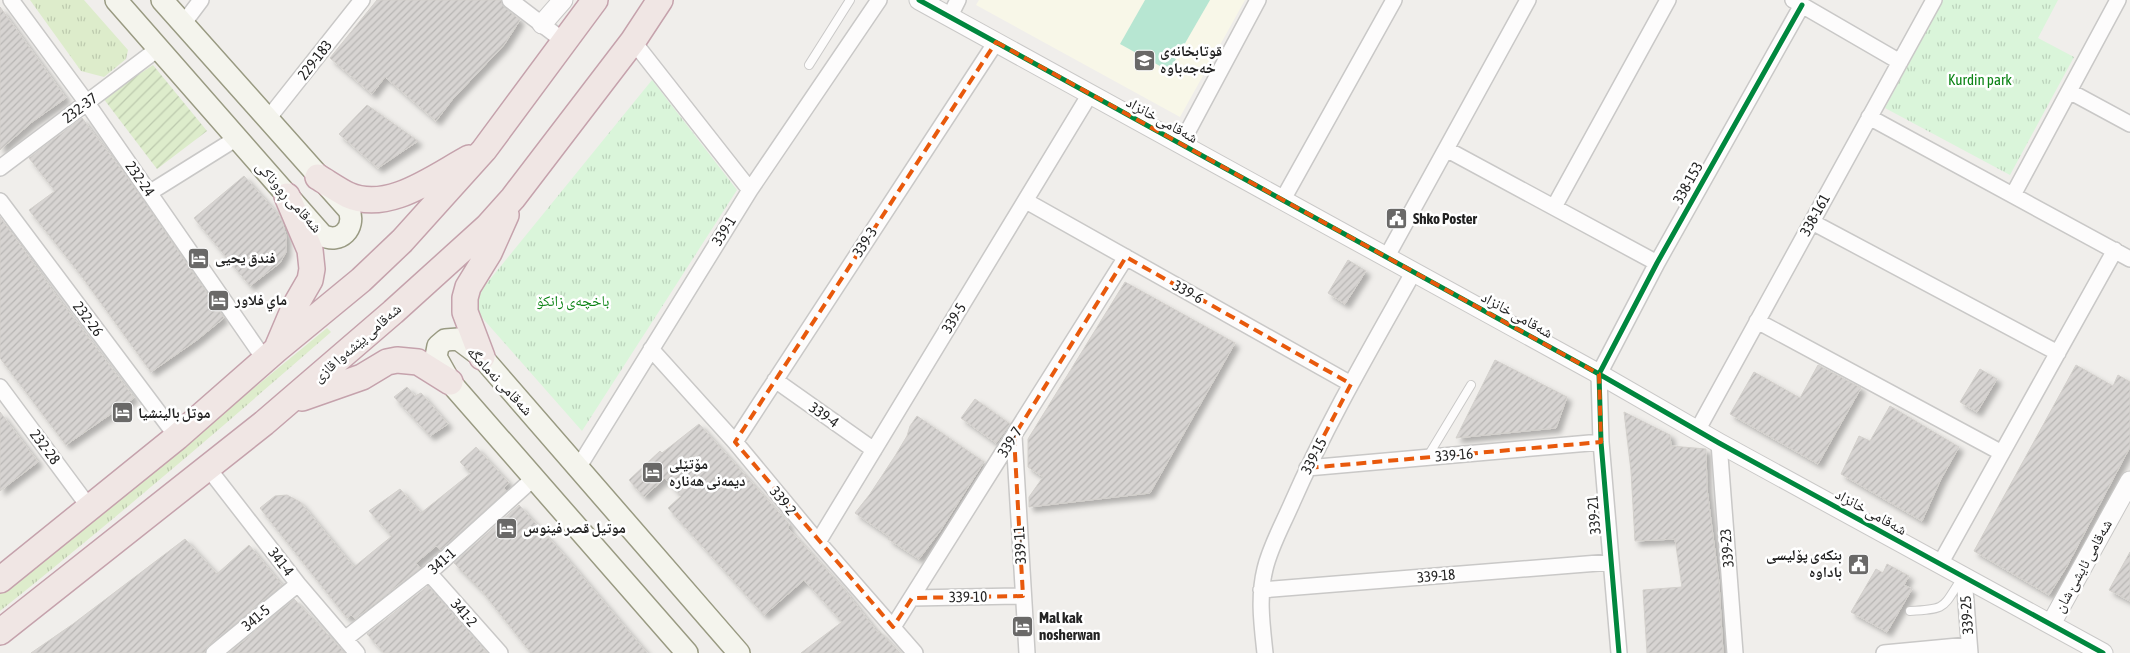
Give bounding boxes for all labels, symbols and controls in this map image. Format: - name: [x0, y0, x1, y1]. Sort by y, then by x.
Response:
- street label: 229-183: [294, 37, 335, 83]
- place label: قوتابخانەی خەجەباوە: [1160, 42, 1222, 77]
- school or university icon: قوتابخانەی خەجەباوە: [1132, 48, 1156, 72]
- park label: Kurdin park: [1948, 71, 2012, 88]
- street label: 232-37: [59, 89, 100, 126]
- street label: شەقامی خانزاد: [1122, 93, 1201, 148]
- street label: شەقامی ڕووناکی: [250, 157, 326, 239]
- street label: 232-24: [122, 158, 159, 200]
- street label: 338-153: [1669, 159, 1706, 207]
- street label: 338-161: [1796, 191, 1833, 239]
- public building icon: Shko Poster: [1385, 207, 1409, 231]
- place label: Shko Poster: [1413, 210, 1478, 227]
- street label: 339-1: [708, 213, 739, 248]
- street label: 339-3: [849, 224, 880, 260]
- hotel icon: فندق يحيى: [187, 246, 211, 270]
- place label: فندق يحيى: [215, 249, 276, 267]
- street label: 339-6: [1170, 276, 1206, 307]
- hotel icon: ماي فلاور: [207, 288, 231, 312]
- street label: شەقامی خانزاد: [1477, 288, 1556, 343]
- place label: ماي فلاور: [234, 291, 287, 312]
- park label: باخچەی زانکۆ: [537, 292, 609, 311]
- street label: 232-26: [70, 298, 107, 339]
- street label: شەقامی پێشەوا قازی: [309, 300, 406, 387]
- street label: 339-5: [938, 300, 969, 336]
- street label: شەقامی نەمامگە: [463, 343, 537, 420]
- street label: 339-4: [806, 398, 842, 431]
- hotel icon: موتل بالينشيا: [110, 401, 134, 425]
- place label: موتل بالينشيا: [138, 404, 211, 422]
- street label: 339-7: [994, 424, 1025, 460]
- street label: 232-28: [27, 426, 64, 467]
- street label: 339-15: [1297, 435, 1330, 477]
- street label: 339-16: [1434, 444, 1474, 465]
- place label: مۆتێلی دیمەنی هەنارە: [669, 455, 746, 490]
- hotel icon: مۆتێلی دیمەنی هەنارە: [641, 461, 665, 485]
- street label: 339-2: [767, 483, 800, 518]
- street label: شەقامی خانزاد: [1831, 485, 1910, 540]
- street label: 339-21: [1583, 495, 1604, 535]
- hotel icon: موتيل قصر فينوس: [495, 516, 519, 540]
- street label: شەقامی ئایشێ شان: [2050, 516, 2117, 616]
- place label: موتيل قصر فينوس: [523, 519, 626, 537]
- street label: 339-11: [1010, 525, 1029, 565]
- street label: 339-23: [1716, 528, 1737, 568]
- street label: 341-4: [265, 544, 298, 579]
- street label: 341-1: [425, 544, 459, 577]
- place label: بنکەی پۆلیسی باداوە: [1766, 546, 1842, 581]
- public building icon: بنکەی پۆلیسی باداوە: [1846, 552, 1870, 576]
- street label: 339-18: [1416, 565, 1456, 586]
- street label: 339-10: [949, 588, 987, 605]
- street label: 341-2: [448, 595, 481, 630]
- street label: 339-25: [1957, 595, 1976, 635]
- street label: 341-5: [238, 601, 273, 634]
- place label: Mal kak nosherwan: [1039, 609, 1100, 643]
- hotel icon: Mal kak nosherwan: [1011, 615, 1035, 639]

